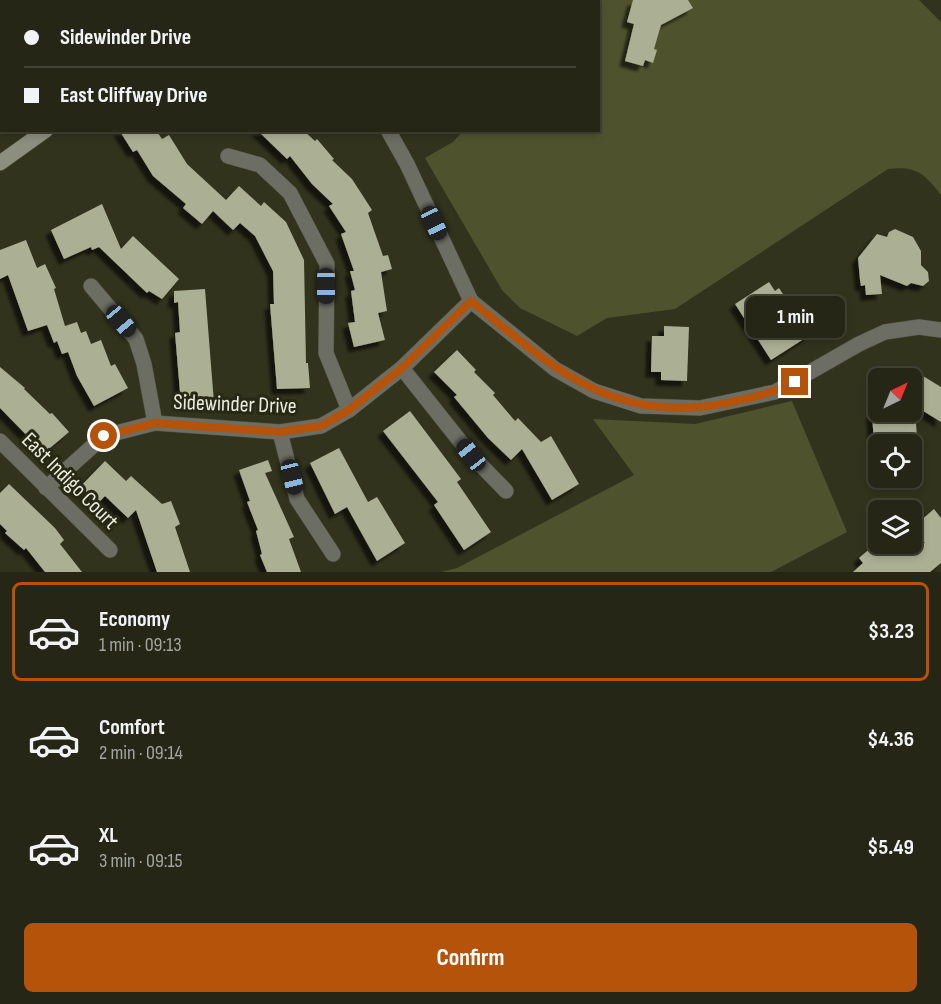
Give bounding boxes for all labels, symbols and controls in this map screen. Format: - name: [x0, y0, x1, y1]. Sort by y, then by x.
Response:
- text: Sidewinder Drive: [60, 24, 191, 51]
- text: East Cliffway Drive: [60, 82, 207, 109]
- car: [418, 203, 450, 243]
- car: [317, 268, 335, 304]
- callout: 1 min: [746, 295, 844, 337]
- car: [103, 301, 139, 341]
- text: 1 min: [777, 305, 814, 329]
- route end: [781, 368, 808, 395]
- north arrow: [868, 368, 922, 422]
- map controls: [868, 368, 922, 554]
- street label: Sidewinder Drive: [173, 389, 297, 420]
- route start: [90, 422, 117, 449]
- street label: East Indigo Court: [16, 427, 124, 535]
- button: locate: [868, 434, 922, 488]
- car: [453, 435, 489, 475]
- car: [279, 457, 305, 497]
- button: layers: [868, 500, 922, 554]
- icon: car: [27, 605, 81, 659]
- text: Economy: [99, 606, 170, 633]
- text: $3.23: [868, 618, 914, 645]
- text: 1 min · 09:13: [99, 633, 182, 657]
- icon: car: [27, 713, 81, 767]
- text: Comfort: [99, 714, 165, 741]
- text: $4.36: [867, 726, 914, 753]
- text: 2 min · 09:14: [99, 741, 183, 765]
- icon: car: [27, 821, 81, 875]
- text: XL: [99, 822, 118, 849]
- text: $5.49: [867, 834, 914, 861]
- text: 3 min · 09:15: [99, 849, 183, 873]
- button: Confirm: [24, 923, 917, 992]

